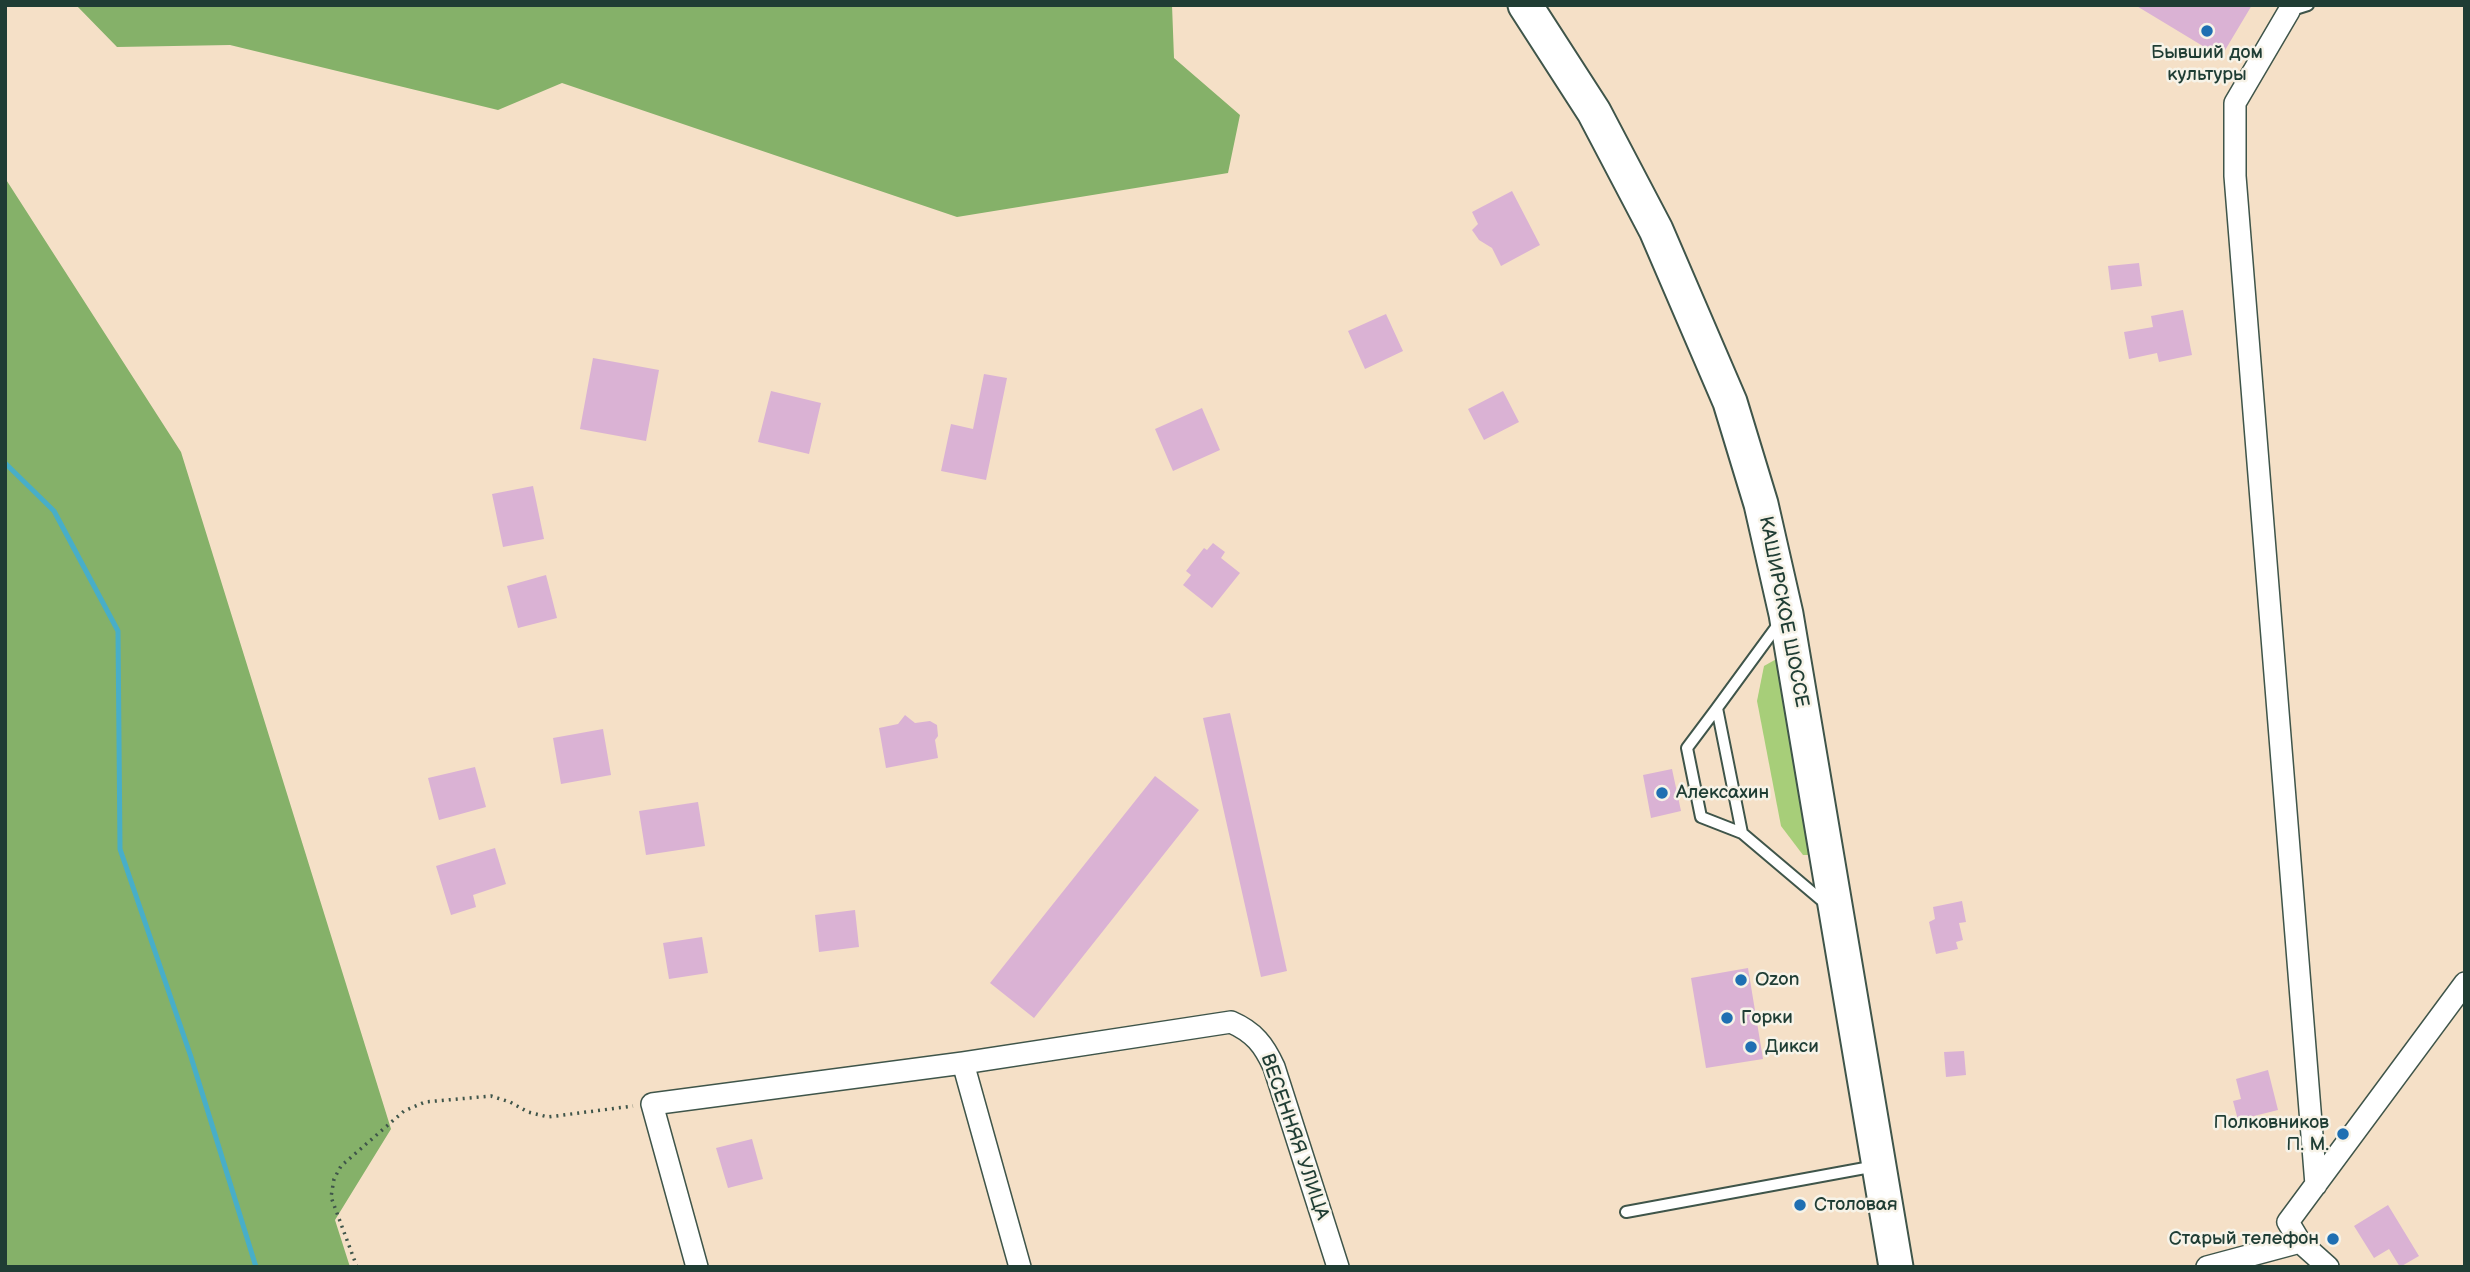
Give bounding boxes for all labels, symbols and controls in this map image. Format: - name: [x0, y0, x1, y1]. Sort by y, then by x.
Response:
- marker: Бывший дом культуры: [2199, 23, 2215, 39]
- place label: Бывший дом культуры: [2151, 42, 2263, 86]
- street label: КАШИРСКОЕ ШОССЕ: [1753, 514, 1813, 710]
- place label: Алексахин: [1676, 782, 1769, 804]
- marker: Алексахин: [1654, 785, 1670, 801]
- place label: Ozon: [1755, 969, 1800, 991]
- marker: Ozon: [1733, 972, 1749, 988]
- place label: Горки: [1741, 1007, 1793, 1029]
- marker: Горки: [1719, 1010, 1735, 1026]
- place label: Дикси: [1765, 1036, 1819, 1058]
- marker: Дикси: [1743, 1039, 1759, 1055]
- street label: ВЕСЕННЯЯ УЛИЦА: [1255, 1051, 1333, 1223]
- place label: Полковников П. М.: [2214, 1112, 2329, 1156]
- marker: Полковников П. М.: [2335, 1126, 2351, 1142]
- place label: Столовая: [1814, 1194, 1897, 1216]
- marker: Столовая: [1792, 1197, 1808, 1213]
- place label: Старый телефон: [2169, 1228, 2319, 1250]
- marker: Старый телефон: [2325, 1231, 2341, 1247]

